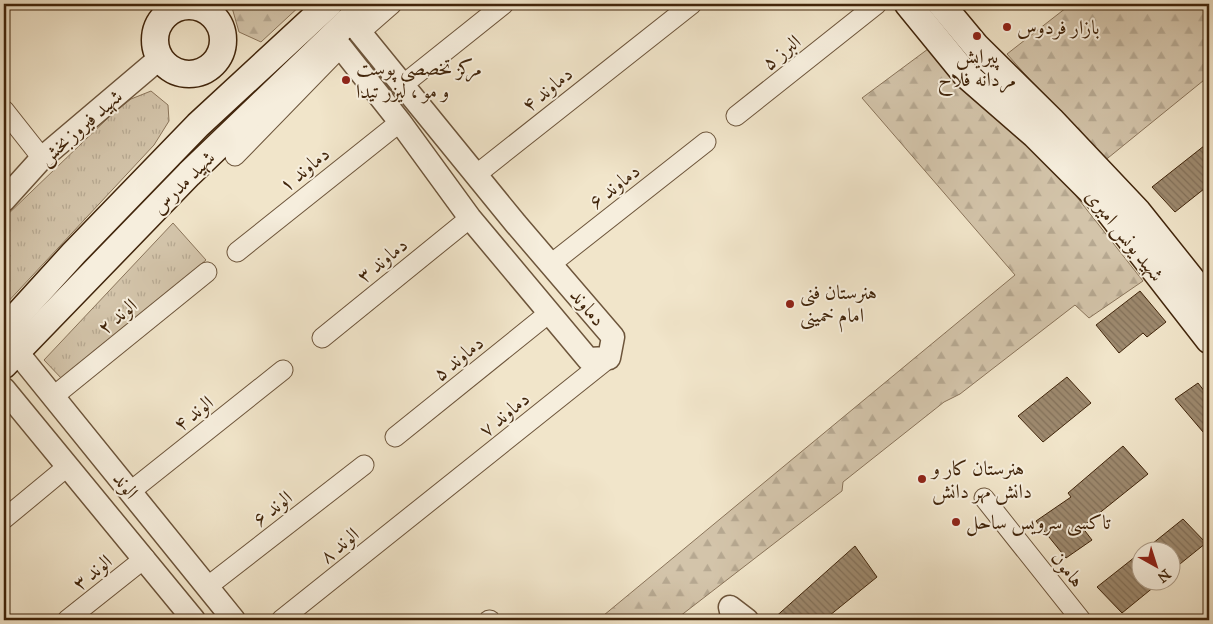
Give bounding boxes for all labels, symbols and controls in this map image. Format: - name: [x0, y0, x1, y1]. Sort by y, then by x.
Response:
- place label: بازار فردوس: [1017, 15, 1100, 40]
- marker: بازار فردوس: [1001, 21, 1013, 33]
- street label: البرز ۵: [757, 29, 806, 76]
- marker: پیرایش مردانه فلاح: [971, 30, 983, 42]
- place label: پیرایش مردانه فلاح: [938, 44, 1016, 97]
- place label: مرکز تخصصی پوست و مو ، لیزر تیدا: [356, 56, 482, 104]
- street label: دماوند ۴: [517, 61, 577, 117]
- marker: مرکز تخصصی پوست و مو ، لیزر تیدا: [340, 74, 352, 86]
- street label: شهید فیروزبخش: [33, 84, 128, 172]
- street label: دماوند ۱: [274, 141, 334, 197]
- street label: شهید مدرس: [146, 145, 220, 219]
- street label: دماوند ۶: [584, 159, 644, 213]
- street label: شهید یونس امیری: [1079, 184, 1169, 287]
- street label: دماوند ۳: [352, 232, 412, 288]
- place label: هنرستان فنی امام خمینی: [800, 280, 877, 333]
- street label: دماوند: [565, 283, 611, 331]
- street label: الوند ۲: [92, 293, 142, 340]
- marker: هنرستان فنی امام خمینی: [784, 298, 796, 310]
- street label: دماوند ۵: [428, 330, 488, 386]
- street label: دماوند ۷: [474, 386, 534, 442]
- street label: الوند ۴: [168, 390, 218, 437]
- place label: هنرستان کار و دانش مهر دانش: [930, 456, 1032, 505]
- street label: الوند: [107, 467, 144, 504]
- marker: هنرستان کار و دانش مهر دانش: [916, 473, 928, 485]
- street label: الوند ۶: [247, 485, 297, 532]
- place label: تاکسی سرویس ساحل: [966, 510, 1111, 537]
- marker: تاکسی سرویس ساحل: [950, 516, 962, 528]
- street label: الوند ۸: [314, 522, 364, 569]
- north arrow: [1130, 542, 1180, 592]
- street label: هامون: [1046, 546, 1090, 593]
- street label: الوند ۳: [67, 549, 117, 596]
- text: N: [1154, 565, 1174, 586]

